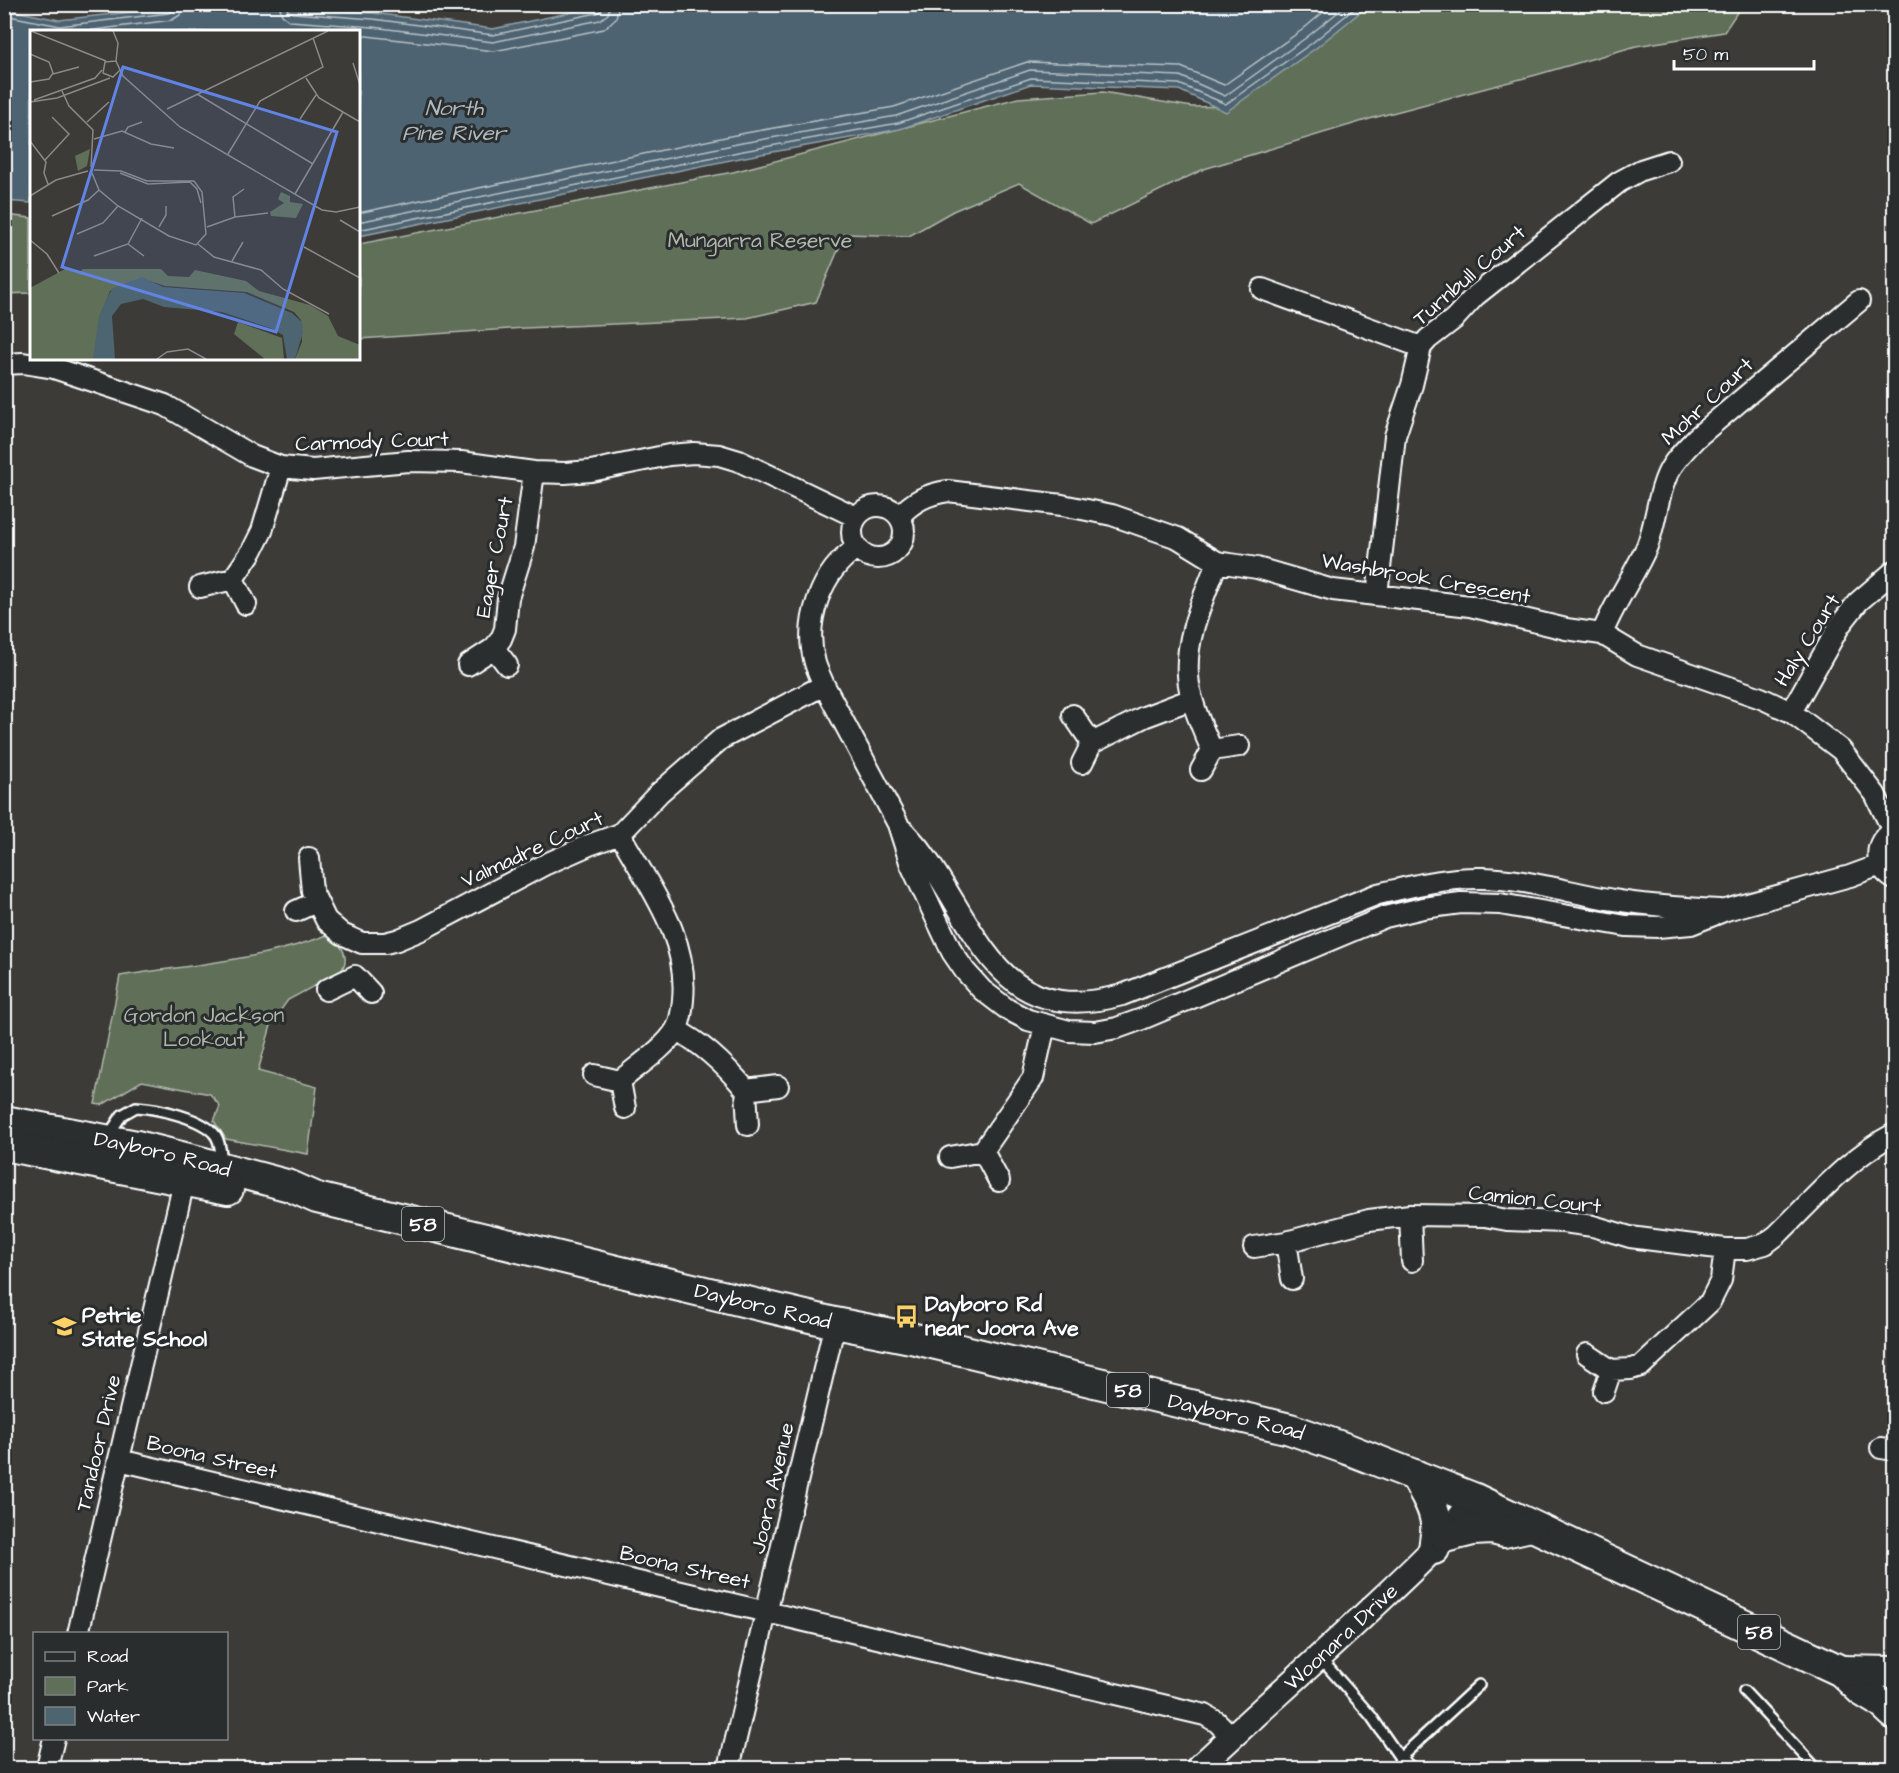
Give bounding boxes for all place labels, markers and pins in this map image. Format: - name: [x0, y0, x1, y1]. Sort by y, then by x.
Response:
- place label: Dayboro Rd near Joora Ave: [925, 1290, 1079, 1343]
- place label: Petrie State School: [81, 1301, 208, 1354]
- bus stop icon: Dayboro Rd near Joora Ave: [894, 1303, 920, 1329]
- school or university icon: Petrie State School: [51, 1314, 77, 1340]

